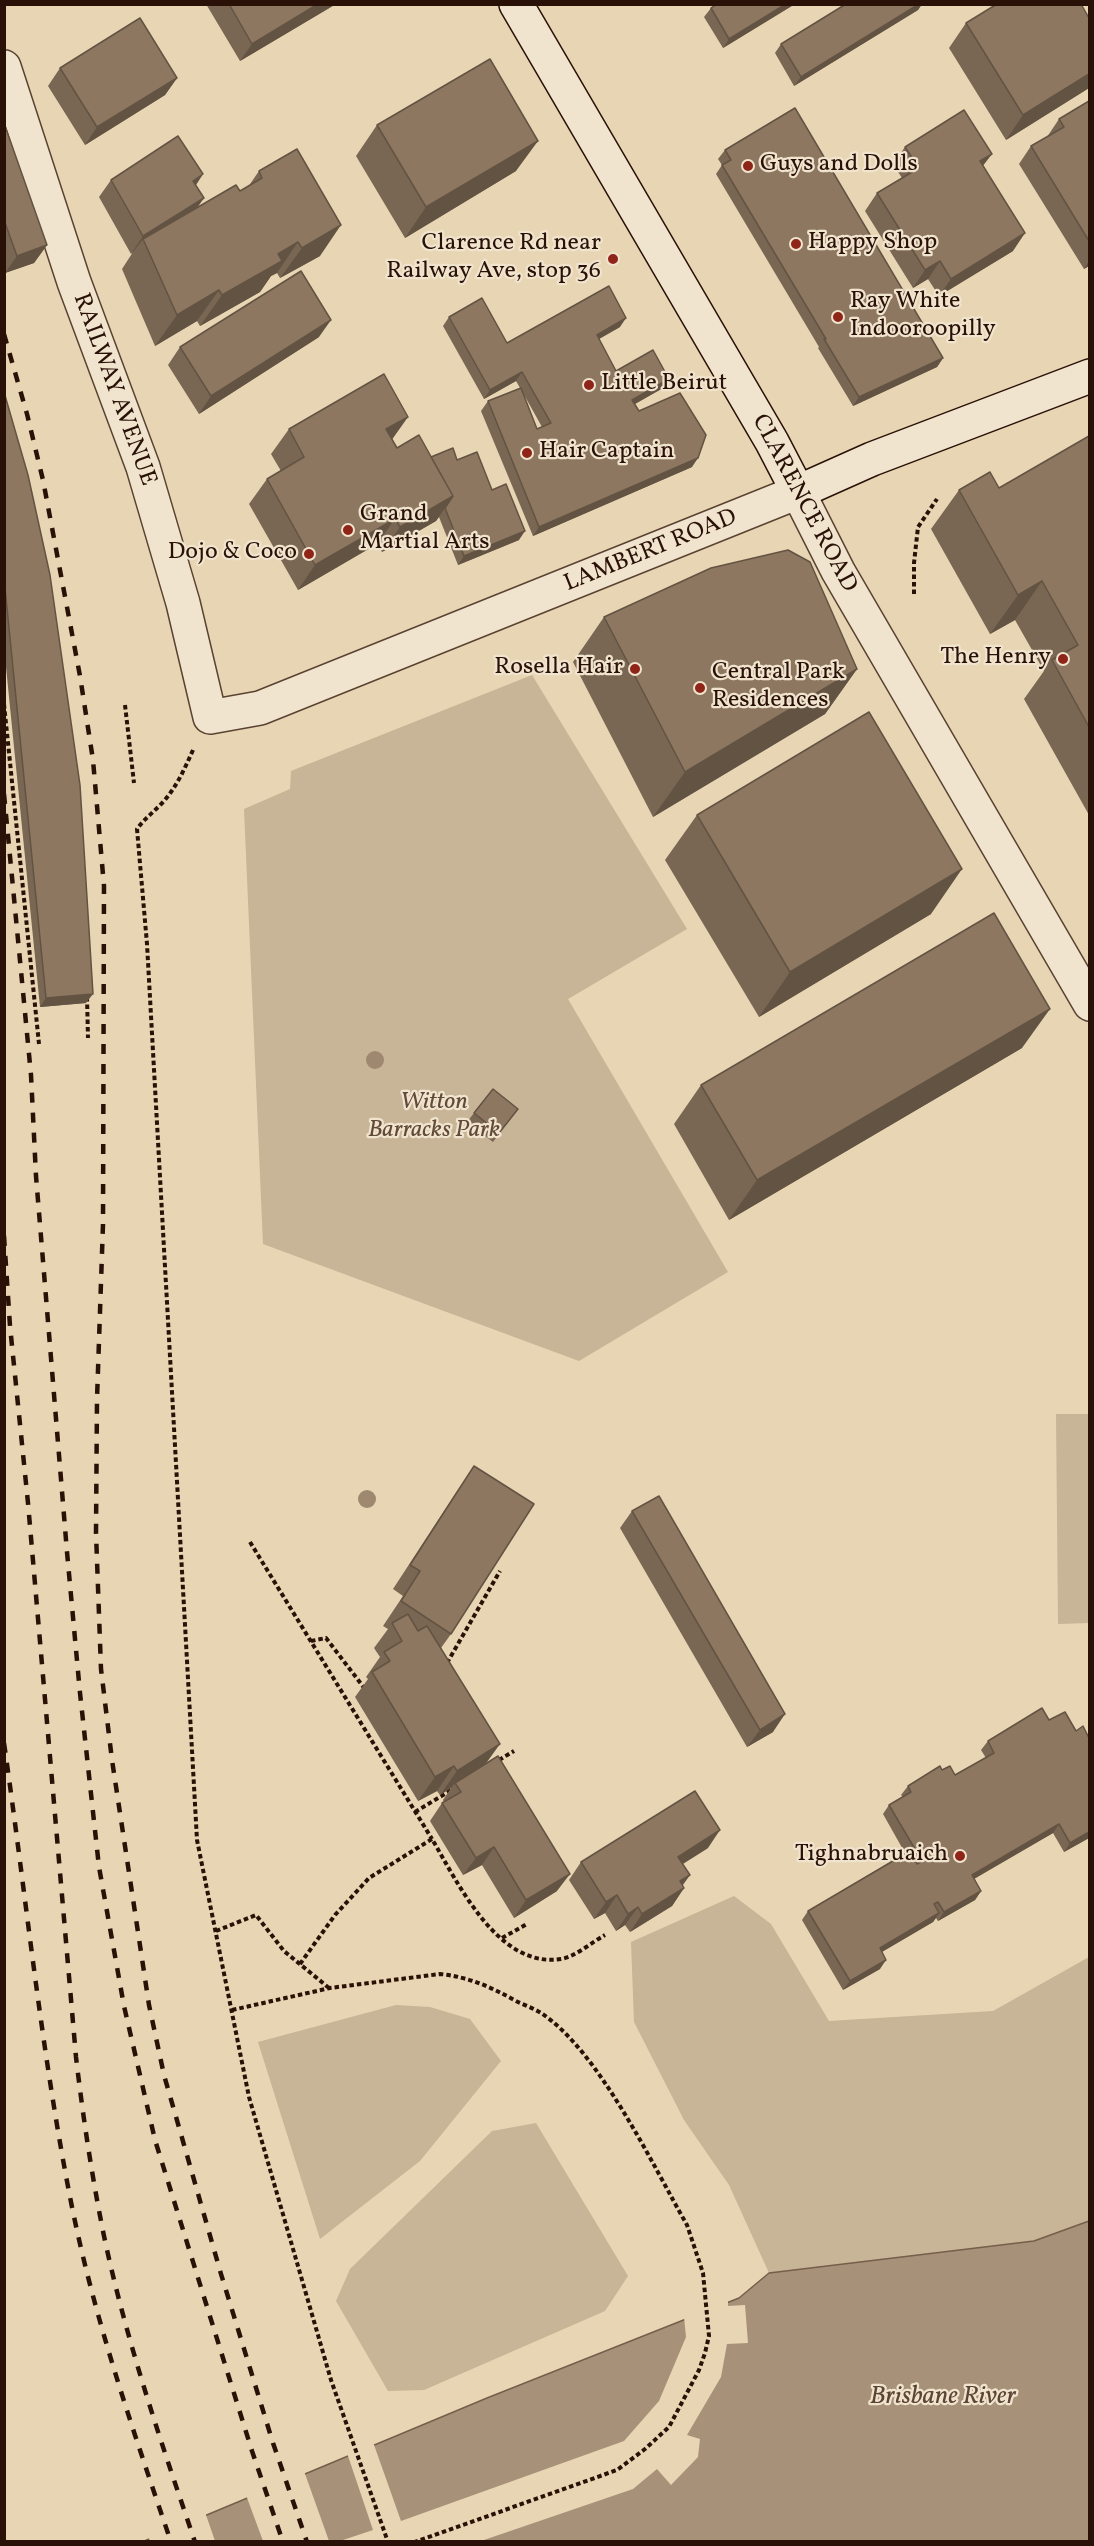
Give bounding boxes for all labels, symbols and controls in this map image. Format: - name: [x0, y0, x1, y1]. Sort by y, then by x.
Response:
- place label: Guys and Dolls: [760, 152, 918, 180]
- marker: Guys and Dolls: [741, 159, 755, 173]
- place label: Happy Shop: [808, 230, 937, 258]
- place label: Clarence Rd near Railway Ave, stop 36: [386, 231, 601, 287]
- marker: Happy Shop: [789, 237, 803, 251]
- marker: Clarence Rd near Railway Ave, stop 36: [606, 252, 620, 266]
- place label: Ray White Indooroopilly: [850, 289, 996, 345]
- street label: RAILWAY AVENUE: [65, 290, 161, 490]
- marker: Ray White Indooroopilly: [831, 310, 845, 324]
- place label: Little Beirut: [601, 371, 727, 399]
- marker: Little Beirut: [582, 378, 596, 392]
- street label: CLARENCE ROAD: [744, 410, 862, 598]
- place label: Hair Captain: [539, 439, 674, 467]
- marker: Hair Captain: [520, 446, 534, 460]
- place label: Grand Martial Arts: [360, 502, 490, 558]
- street label: LAMBERT ROAD: [561, 504, 741, 600]
- marker: Grand Martial Arts: [341, 523, 355, 537]
- place label: Dojo & Coco: [168, 540, 297, 568]
- marker: Dojo & Coco: [302, 547, 316, 561]
- place label: The Henry: [940, 645, 1051, 673]
- marker: The Henry: [1056, 652, 1070, 666]
- place label: Rosella Hair: [494, 655, 623, 683]
- place label: Central Park Residences: [712, 660, 845, 716]
- marker: Rosella Hair: [628, 662, 642, 676]
- marker: Central Park Residences: [693, 681, 707, 695]
- park label: Witton Barracks Park: [368, 1090, 500, 1146]
- place label: Tighnabruaich: [795, 1842, 948, 1870]
- marker: Tighnabruaich: [953, 1849, 967, 1863]
- water label: Brisbane River: [870, 2382, 1016, 2414]

